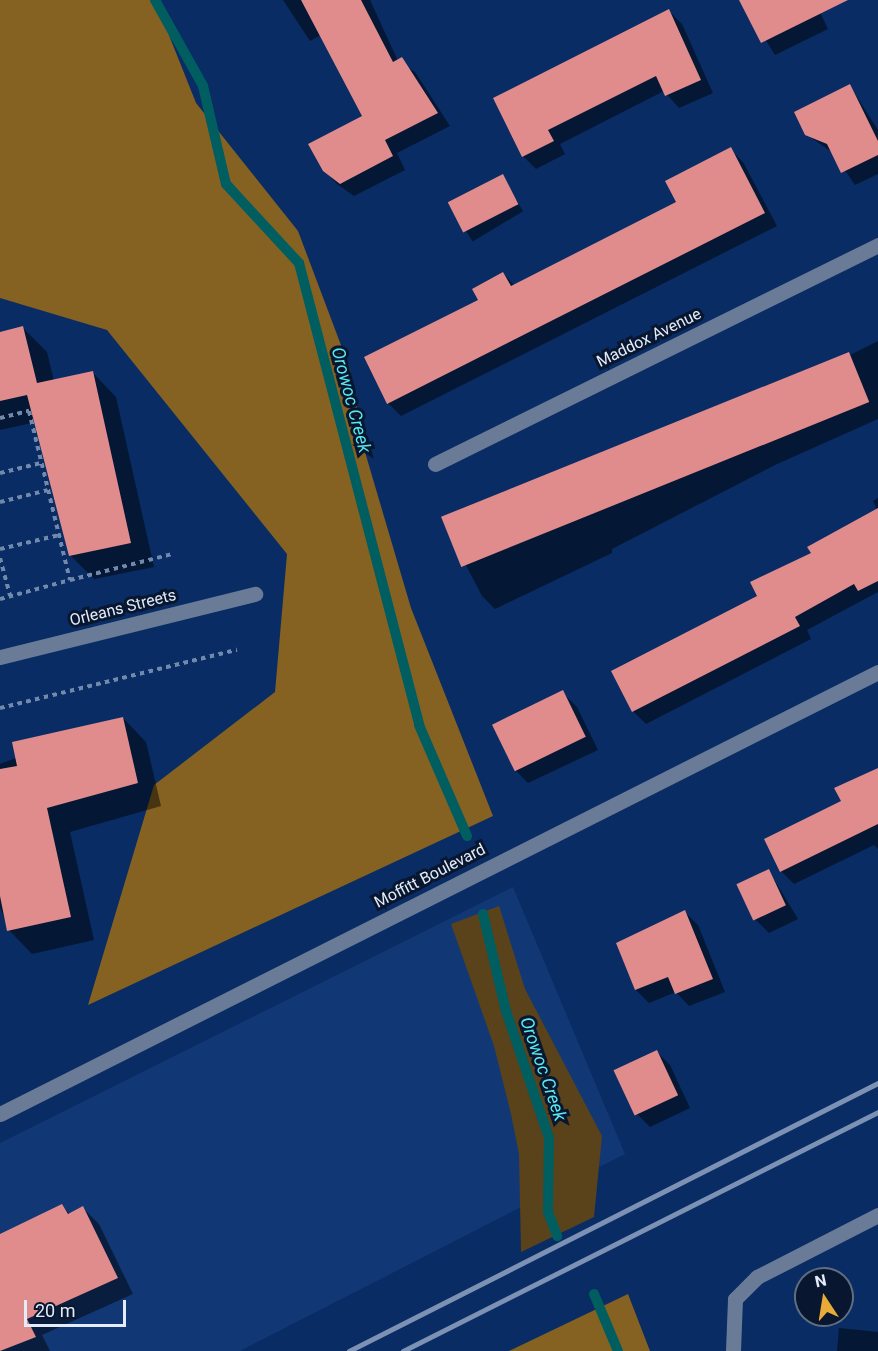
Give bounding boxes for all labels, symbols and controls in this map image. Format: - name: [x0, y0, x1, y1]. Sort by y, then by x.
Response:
- street label: Maddox Avenue: [594, 304, 704, 372]
- water label: Orowoc Creek: [326, 345, 376, 455]
- street label: Orleans Streets: [68, 585, 178, 631]
- street label: Moffitt Boulevard: [371, 840, 489, 912]
- water label: Orowoc Creek: [515, 1014, 571, 1124]
- north arrow: [794, 1267, 854, 1327]
- text: N: [813, 1270, 828, 1291]
- scale bar: [27, 1288, 129, 1326]
- text: 20 m: [35, 1300, 75, 1321]

